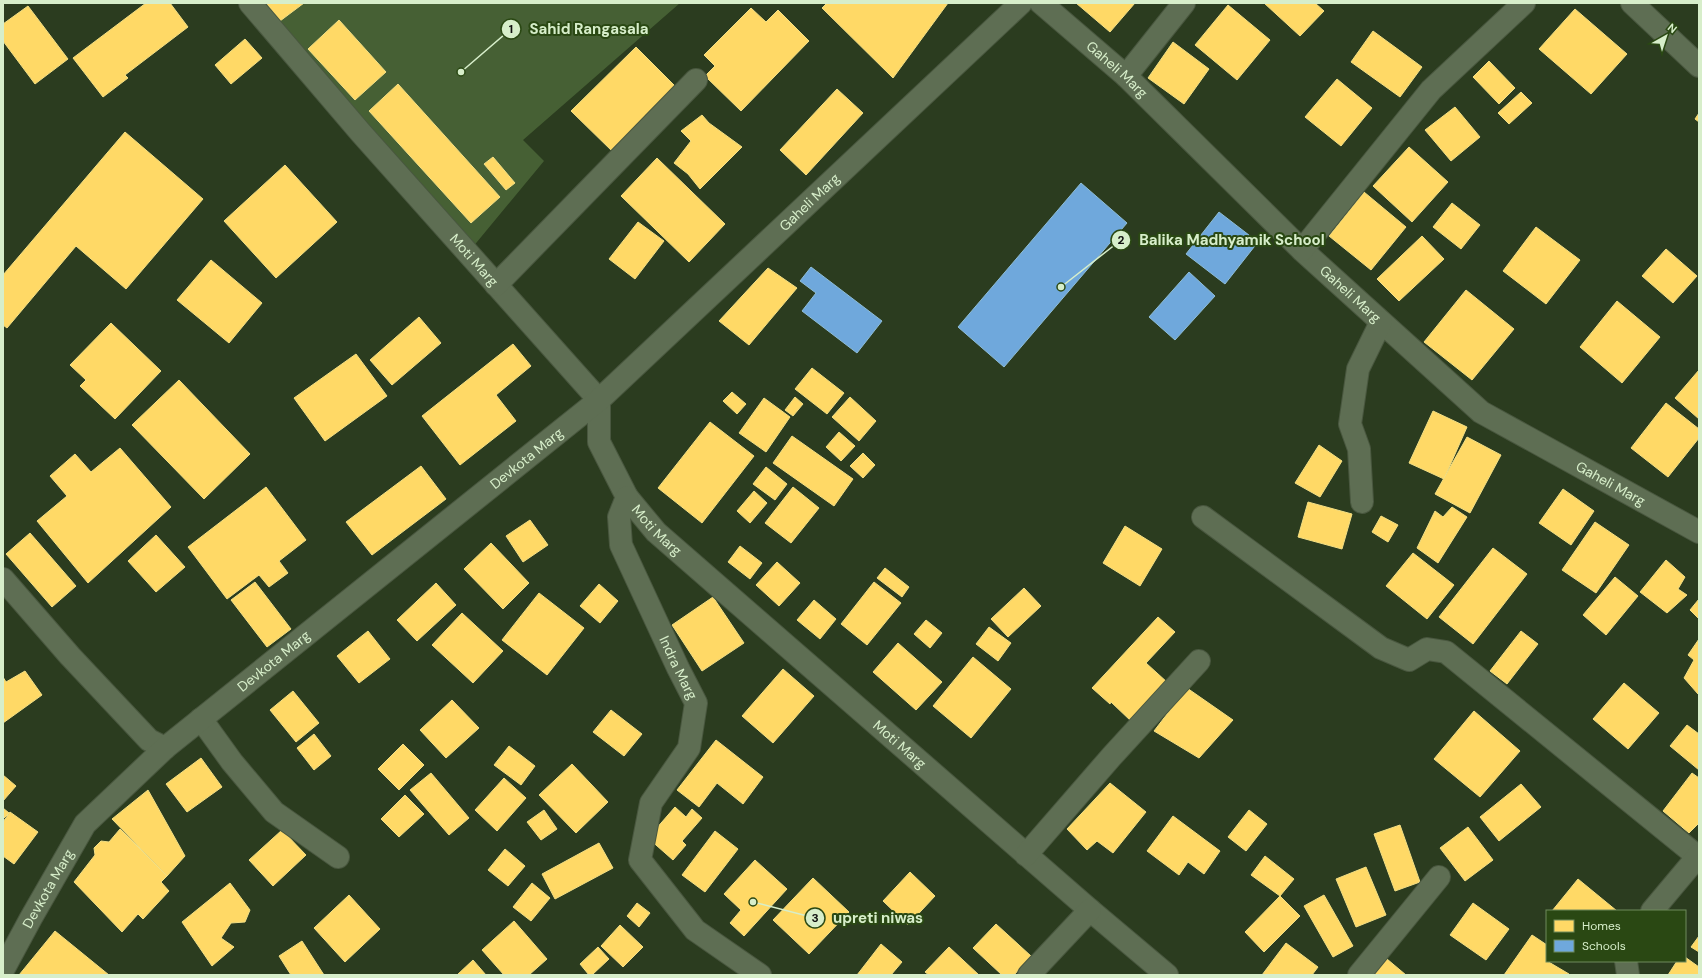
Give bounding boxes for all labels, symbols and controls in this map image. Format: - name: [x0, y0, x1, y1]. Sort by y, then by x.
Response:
- callout: Sahid Rangasala: [501, 16, 656, 43]
- north arrow: [1646, 16, 1686, 56]
- text: Sahid Rangasala: [529, 19, 649, 39]
- text: N: [1665, 20, 1680, 36]
- text: 1: [509, 21, 513, 37]
- street label: Gaheli Marg: [1083, 37, 1152, 102]
- street label: Gaheli Marg: [775, 169, 844, 235]
- callout: Balika Madhyamik School: [1111, 226, 1333, 253]
- street label: Moti Marg: [446, 230, 503, 290]
- text: Balika Madhyamik School: [1139, 230, 1325, 250]
- text: 2: [1118, 232, 1125, 248]
- street label: Gaheli Marg: [1316, 262, 1385, 326]
- street label: Devkota Marg: [486, 423, 567, 493]
- street label: Gaheli Marg: [1573, 457, 1649, 510]
- street label: Moti Marg: [628, 501, 686, 560]
- street label: Devkota Marg: [233, 626, 314, 696]
- street label: Indra Marg: [655, 633, 702, 703]
- street label: Moti Marg: [869, 716, 930, 772]
- street label: Devkota Marg: [18, 846, 78, 931]
- callout: upreti niwas: [805, 904, 931, 931]
- text: upreti niwas: [833, 908, 923, 928]
- text: 3: [811, 910, 819, 926]
- legend: [1546, 910, 1686, 962]
- text: Homes: [1582, 918, 1621, 934]
- text: Schools: [1582, 938, 1626, 954]

